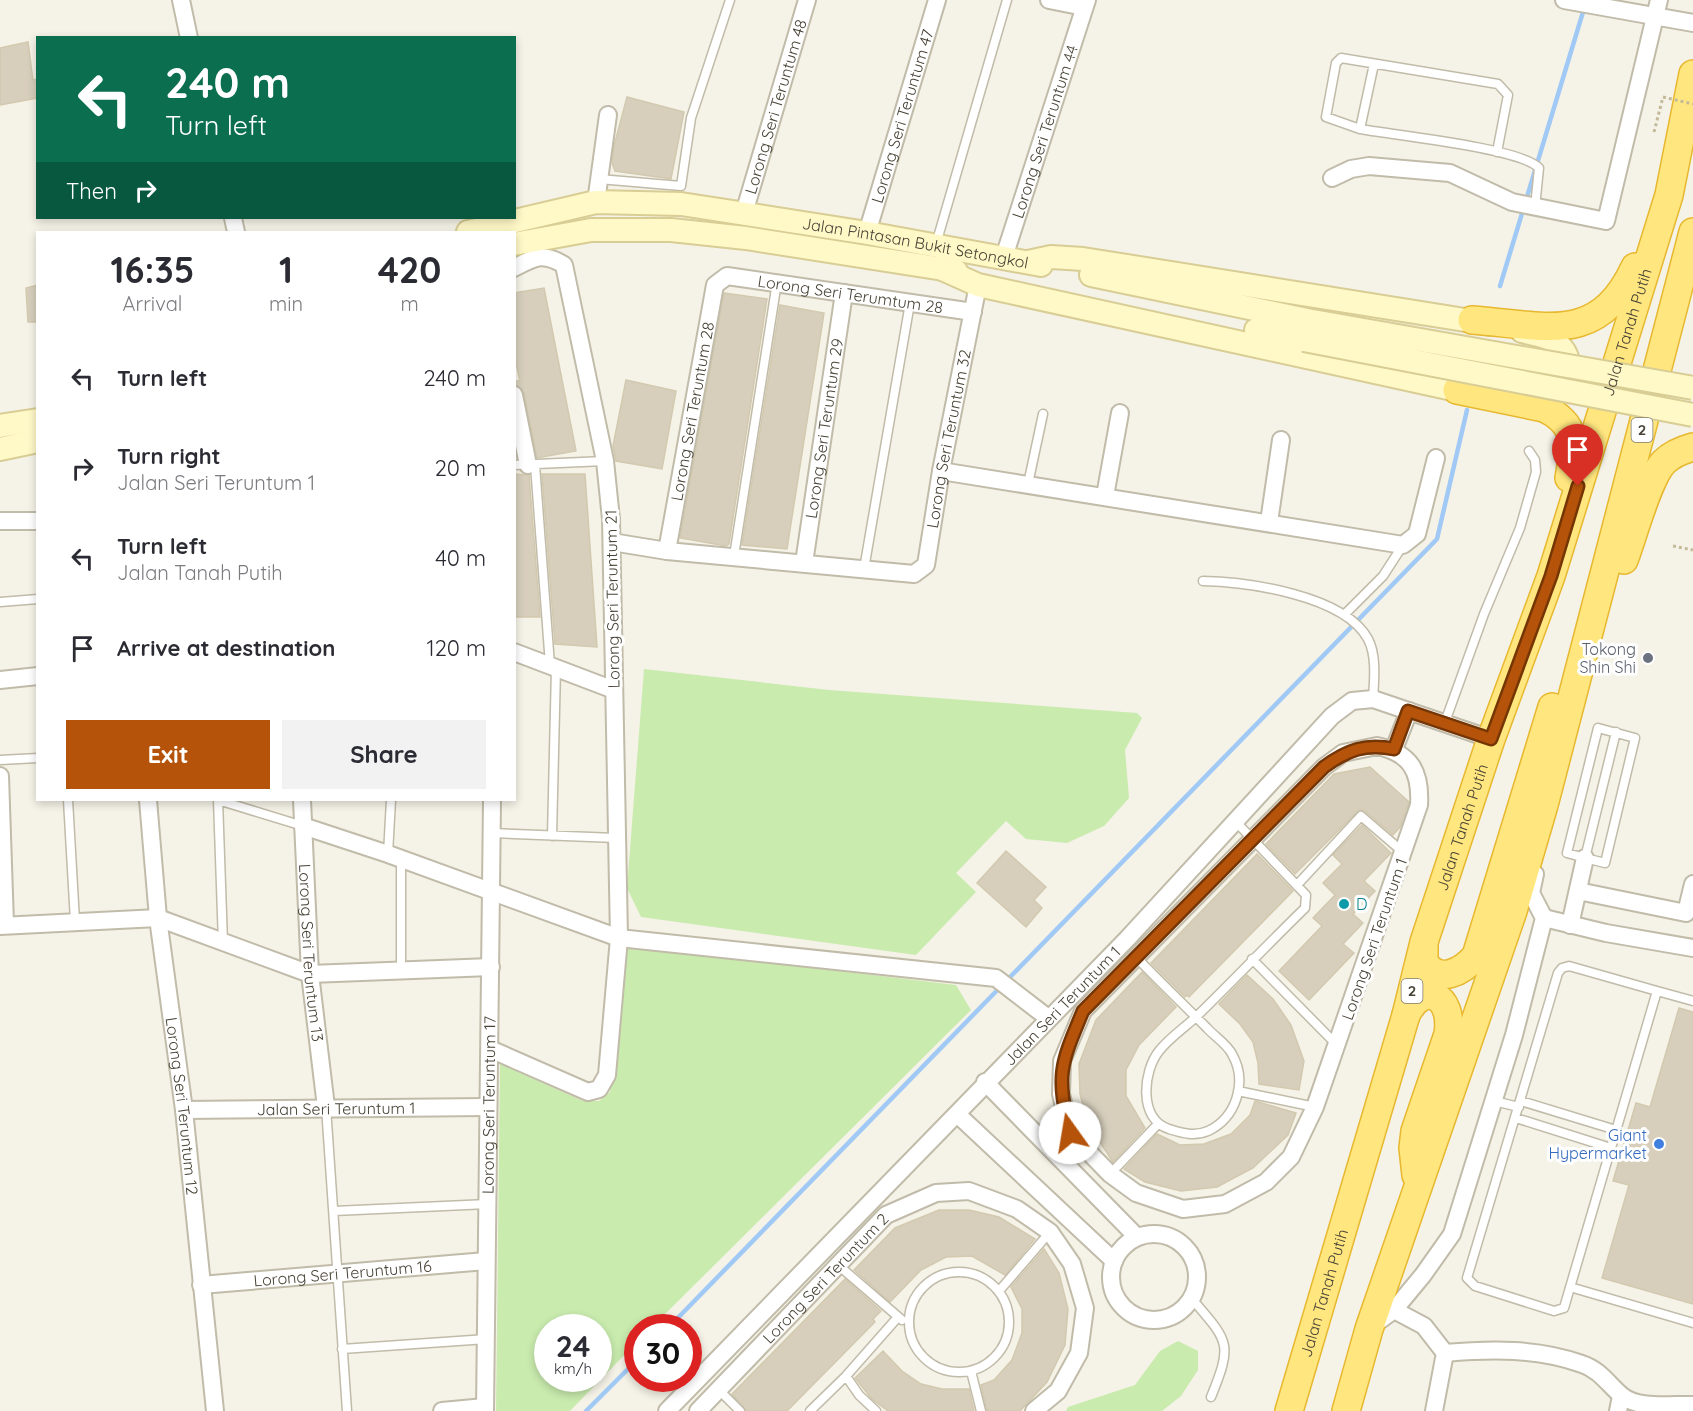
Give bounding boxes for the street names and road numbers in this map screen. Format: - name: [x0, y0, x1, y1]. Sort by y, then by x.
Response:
- street label: Lorong Seri Teruntum 48: [740, 17, 811, 196]
- street label: Lorong Seri Teruntum 47: [867, 27, 938, 205]
- street label: Lorong Seri Teruntum 44: [1007, 42, 1082, 221]
- street label: Jalan Pintasan Bukit Setongkol: [801, 213, 1030, 272]
- street label: Jalan Tanah Putih: [1597, 266, 1656, 398]
- street label: Lorong Seri Terumtum 28: [756, 271, 944, 317]
- street label: Lorong Seri Teruntum 28: [666, 320, 718, 502]
- street label: Lorong Seri Teruntum 29: [801, 337, 847, 520]
- street label: Lorong Seri Teruntum 32: [922, 348, 975, 530]
- road number: 2: [1632, 418, 1652, 442]
- street label: Lorong Seri Teruntum 21: [600, 509, 624, 689]
- street label: Jalan Tanah Putih: [1432, 761, 1492, 893]
- street label: Lorong Seri Teruntum 1: [1337, 855, 1411, 1023]
- street label: Lorong Seri Teruntum 13: [295, 863, 328, 1043]
- street label: Jalan Seri Teruntum 1: [1000, 942, 1125, 1069]
- road number: 2: [1402, 979, 1422, 1003]
- street label: Lorong Seri Teruntum 12: [162, 1016, 203, 1196]
- street label: Lorong Seri Teruntum 17: [477, 1016, 500, 1194]
- street label: Jalan Seri Teruntum 1: [257, 1098, 415, 1119]
- street label: Lorong Seri Teruntum 2: [758, 1209, 893, 1348]
- street label: Jalan Tanah Putih: [1295, 1227, 1352, 1359]
- street label: Lorong Seri Teruntum 16: [253, 1256, 433, 1291]

